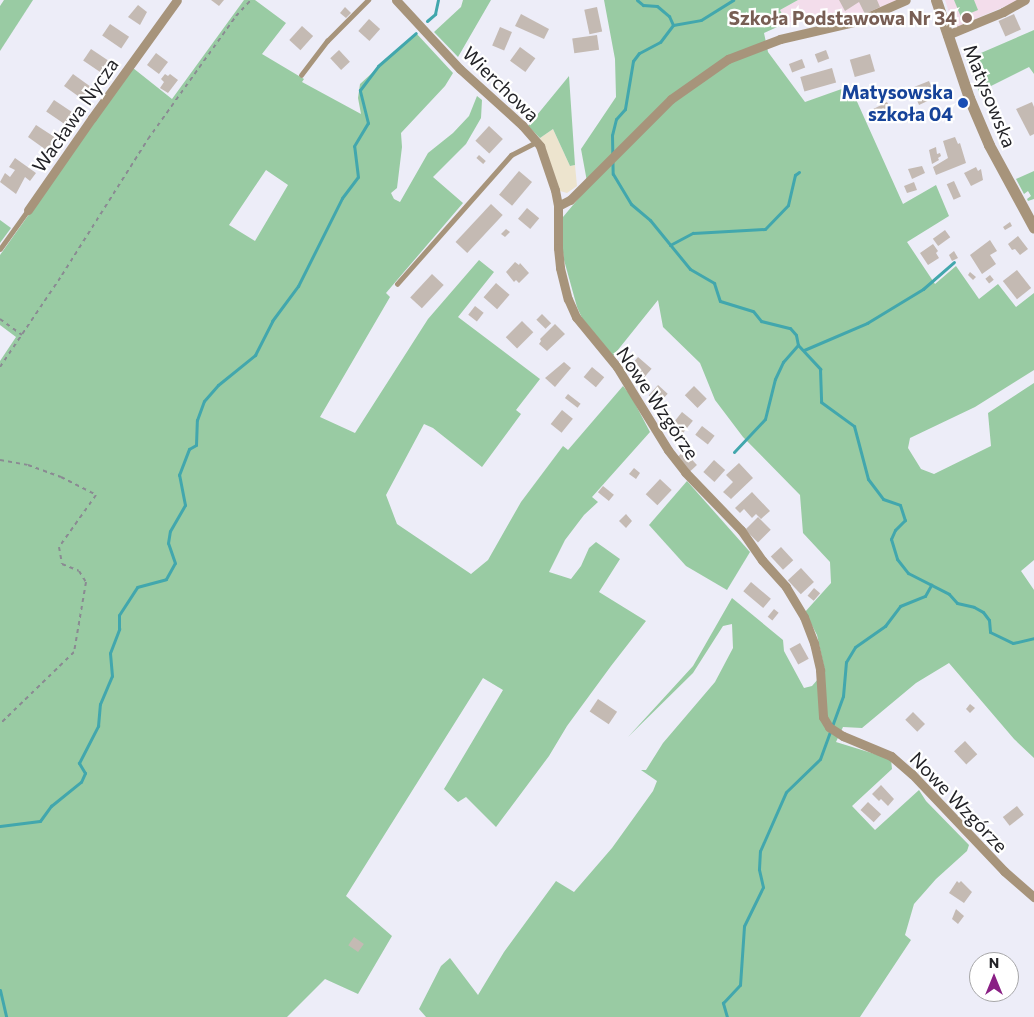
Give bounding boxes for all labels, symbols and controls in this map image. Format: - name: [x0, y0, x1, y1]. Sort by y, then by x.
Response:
- place label: Szkoła Podstawowa Nr 34: [729, 7, 957, 29]
- marker: Szkoła Podstawowa Nr 34: [961, 12, 973, 24]
- street label: Matysowska: [959, 41, 1021, 151]
- street label: Wierchowa: [458, 42, 544, 126]
- street label: Wacława Nycza: [27, 53, 123, 177]
- place label: Matysowska szkoła 04: [841, 81, 953, 125]
- marker: Matysowska szkoła 04: [957, 97, 969, 109]
- street label: Nowe Wzgórze: [612, 342, 704, 464]
- street label: Nowe Wzgórze: [905, 747, 1013, 857]
- north arrow: [969, 952, 1019, 1002]
- text: N: [989, 954, 999, 971]

